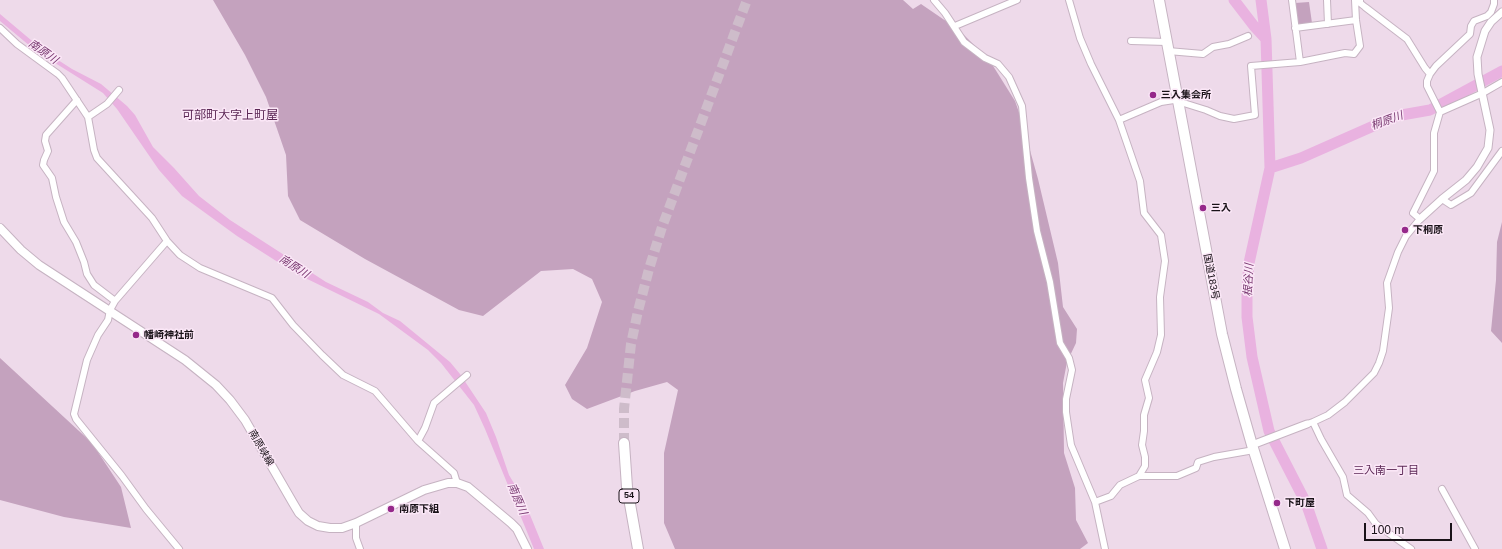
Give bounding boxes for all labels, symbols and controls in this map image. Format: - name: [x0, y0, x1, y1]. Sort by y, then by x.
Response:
- water label: 南原川: [26, 37, 60, 67]
- place label: 三入集会所: [1161, 89, 1211, 101]
- marker: 三入集会所: [1148, 90, 1158, 100]
- district label: 可部町大字上町屋: [182, 109, 278, 123]
- water label: 桐原川: [1369, 109, 1405, 133]
- place label: 三入: [1211, 202, 1231, 214]
- marker: 三入: [1198, 203, 1208, 213]
- place label: 下桐原: [1413, 224, 1443, 236]
- marker: 下桐原: [1400, 225, 1410, 235]
- water label: 南原川: [277, 253, 311, 281]
- street label: 国道183号: [1201, 253, 1221, 301]
- water label: 根谷川: [1242, 263, 1256, 297]
- place label: 幡崎神社前: [144, 329, 194, 341]
- marker: 幡崎神社前: [131, 330, 141, 340]
- street label: 南原峡線: [246, 428, 276, 468]
- district label: 三入南一丁目: [1353, 464, 1419, 478]
- water label: 南原川: [504, 481, 530, 517]
- road number: 54: [619, 489, 639, 503]
- place label: 下町屋: [1285, 497, 1315, 509]
- marker: 下町屋: [1272, 498, 1282, 508]
- place label: 南原下組: [399, 503, 439, 515]
- marker: 南原下組: [386, 504, 396, 514]
- scale bar: [1366, 515, 1454, 541]
- text: 100 m: [1371, 523, 1404, 537]

